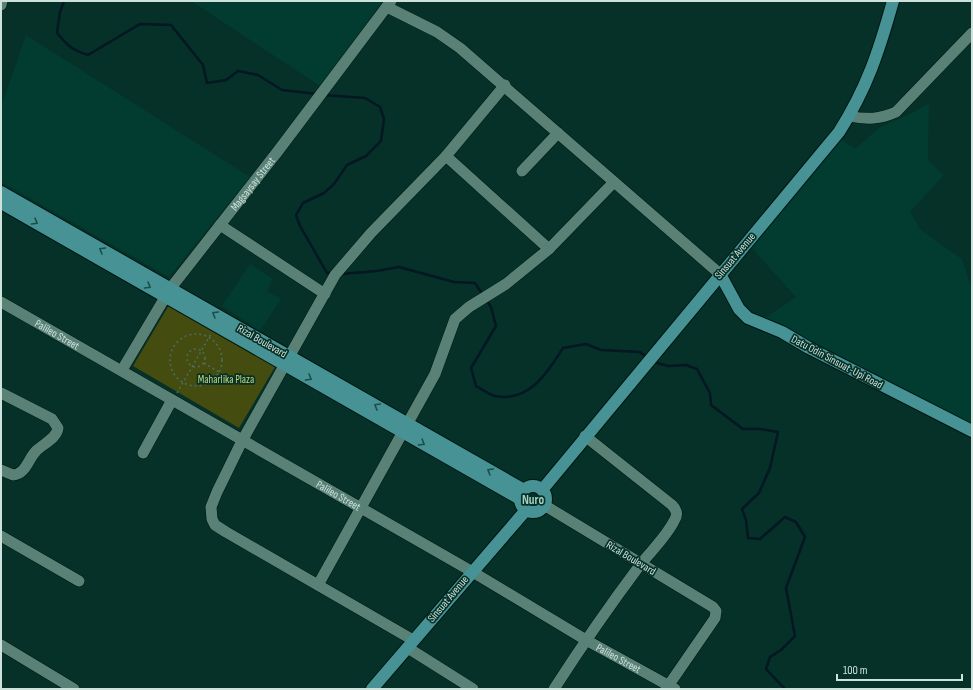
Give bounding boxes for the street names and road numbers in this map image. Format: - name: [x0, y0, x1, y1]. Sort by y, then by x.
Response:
- street label: Magsaysay Street: [227, 154, 278, 213]
- street label: Sinsuat Avenue: [712, 230, 758, 282]
- street label: Palileo Street: [33, 316, 83, 352]
- street label: Rizal Boulevard: [235, 322, 290, 361]
- street label: Datu Odin Sinsuat-Upi Road: [789, 332, 885, 392]
- street label: Palileo Street: [314, 477, 364, 513]
- street label: Rizal Boulevard: [604, 538, 658, 578]
- street label: Sinsuat Avenue: [425, 573, 471, 625]
- street label: Palileo Street: [594, 640, 644, 676]

